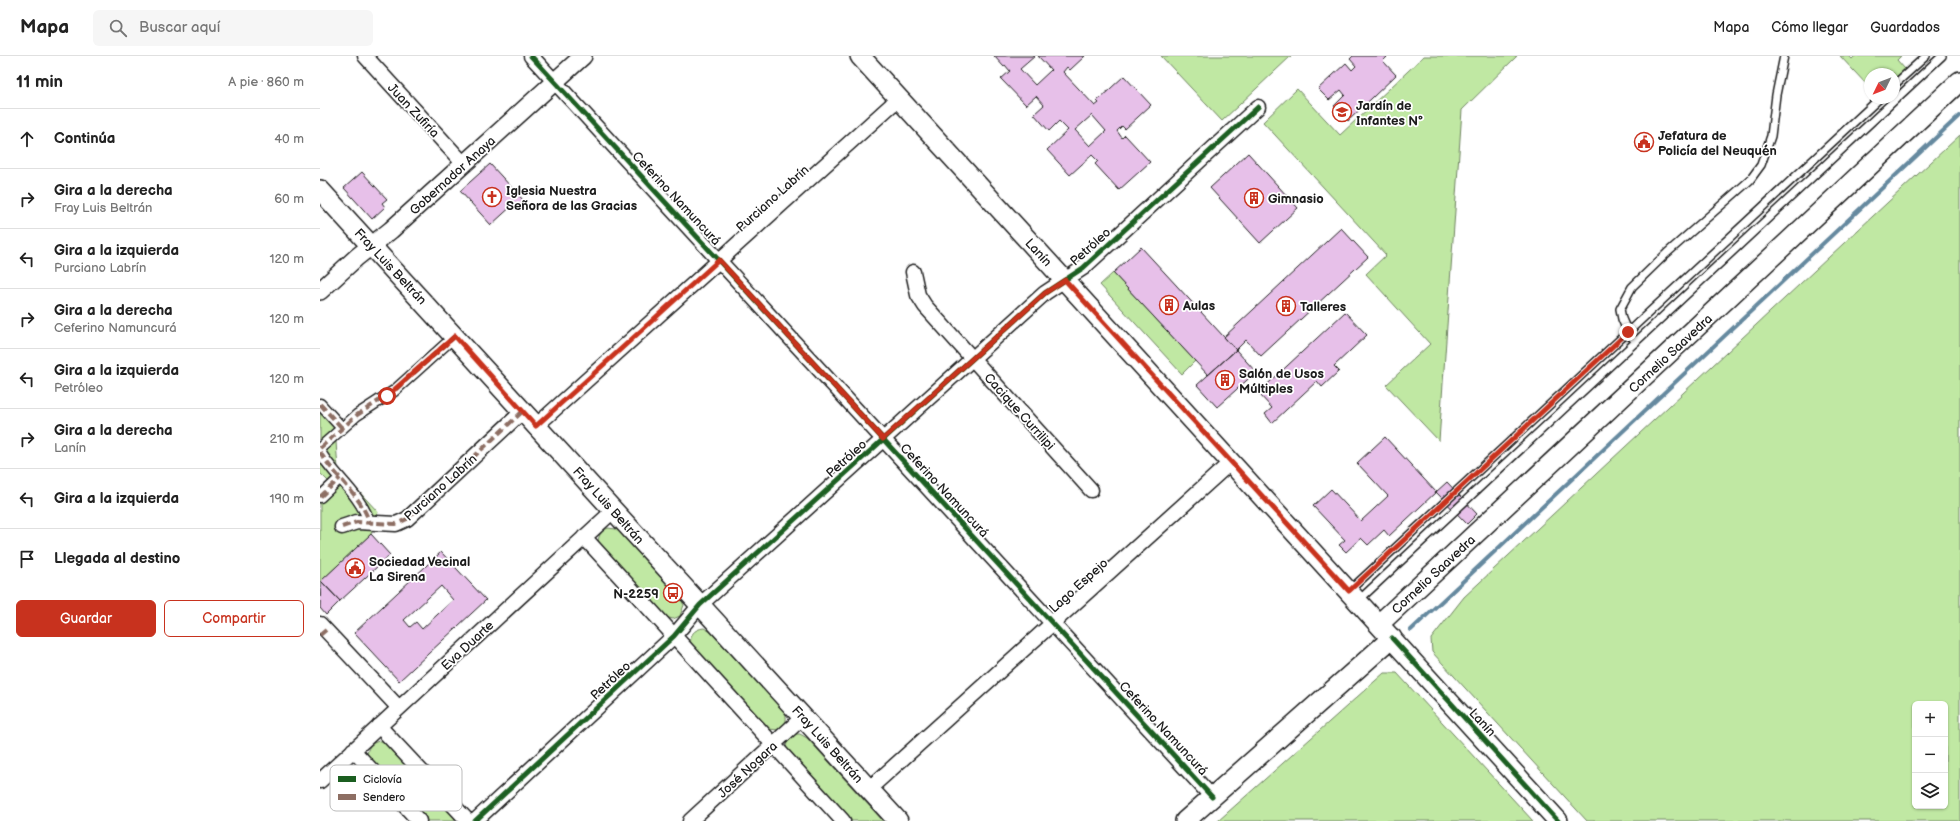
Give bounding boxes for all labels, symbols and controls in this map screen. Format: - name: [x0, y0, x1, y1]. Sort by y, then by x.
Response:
- search box: [93, 10, 373, 46]
- text: Mapa: [20, 16, 69, 39]
- icon: search: [107, 17, 129, 39]
- text: Buscar aquí: [139, 18, 220, 37]
- text: Mapa: [1713, 19, 1749, 36]
- text: Cómo llegar: [1771, 19, 1848, 36]
- text: Guardados: [1870, 19, 1940, 36]
- north arrow: [1864, 68, 1900, 104]
- text: 11 min: [16, 72, 63, 92]
- text: A pie · 860 m: [228, 74, 304, 90]
- street label: Juan Zufiría: [384, 80, 443, 141]
- place label: Jardín de Infantes N°: [1356, 98, 1423, 129]
- school or university icon: Jardín de Infantes N°: [1331, 101, 1353, 123]
- icon: ahead: [16, 128, 38, 150]
- place label: Jefatura de Policía del Neuquén: [1658, 128, 1777, 159]
- text: Continúa: [54, 129, 115, 148]
- text: 40 m: [274, 131, 304, 147]
- public building icon: Jefatura de Policía del Neuquén: [1633, 131, 1655, 153]
- street label: Gobernador Anaya: [406, 133, 499, 219]
- street label: Ceferino Namuncurá: [629, 148, 724, 249]
- street label: Purciano Labrín: [733, 162, 812, 236]
- text: Gira a la derecha: [54, 181, 173, 200]
- place label: Iglesia Nuestra Señora de las Gracias: [506, 183, 637, 214]
- church icon: Iglesia Nuestra Señora de las Gracias: [481, 186, 503, 208]
- building icon: Gimnasio: [1243, 187, 1265, 209]
- icon: right: [16, 188, 38, 210]
- text: 60 m: [274, 191, 304, 207]
- place label: Gimnasio: [1268, 191, 1324, 207]
- text: Fray Luis Beltrán: [54, 200, 152, 216]
- street label: Petróleo: [1067, 224, 1114, 269]
- street label: Fray Luis Beltrán: [351, 225, 430, 308]
- street label: Lanín: [1022, 235, 1055, 270]
- text: Gira a la izquierda: [54, 241, 179, 260]
- icon: left: [16, 248, 38, 270]
- text: 120 m: [269, 251, 304, 267]
- text: Purciano Labrín: [54, 260, 146, 276]
- building icon: Aulas: [1158, 294, 1180, 316]
- building icon: Talleres: [1275, 295, 1297, 317]
- place label: Aulas: [1182, 298, 1215, 314]
- place label: Talleres: [1300, 299, 1346, 315]
- text: Gira a la derecha: [54, 301, 173, 320]
- icon: right: [16, 308, 38, 330]
- text: 120 m: [269, 311, 304, 327]
- street label: Cornelio Saavedra: [1626, 311, 1716, 397]
- text: Ceferino Namuncurá: [54, 320, 177, 336]
- route end: [1619, 323, 1637, 341]
- text: Gira a la izquierda: [54, 361, 179, 380]
- place label: Salón de Usos Múltiples: [1239, 366, 1324, 397]
- icon: left: [16, 368, 38, 390]
- building icon: Salón de Usos Múltiples: [1214, 369, 1236, 391]
- street label: Cacique Currilipi: [981, 370, 1058, 453]
- text: 120 m: [269, 371, 304, 387]
- text: Petróleo: [54, 380, 103, 396]
- route start: [378, 387, 396, 405]
- text: Gira a la derecha: [54, 421, 173, 440]
- icon: right: [16, 428, 38, 450]
- text: 210 m: [270, 431, 304, 447]
- street label: Petróleo: [823, 436, 870, 481]
- text: Lanín: [54, 440, 86, 456]
- street label: Ceferino Namuncurá: [897, 440, 992, 541]
- street label: Purciano Labrín: [401, 451, 480, 525]
- street label: Fray Luis Beltrán: [569, 464, 647, 548]
- icon: left: [16, 488, 38, 510]
- text: Gira a la izquierda: [54, 489, 179, 508]
- text: 190 m: [270, 491, 304, 507]
- street label: Cornelio Saavedra: [1389, 532, 1479, 618]
- icon: arrive: [16, 548, 38, 570]
- text: Llegada al destino: [54, 549, 180, 568]
- place label: Sociedad Vecinal La Sirena: [369, 554, 470, 585]
- street label: Lago Espejo: [1046, 555, 1111, 616]
- public building icon: Sociedad Vecinal La Sirena: [344, 557, 366, 579]
- bus stop icon: N-2259: [662, 582, 684, 604]
- place label: N-2259: [613, 586, 659, 602]
- button: Guardar: [16, 600, 156, 637]
- button: Compartir: [164, 600, 304, 637]
- street label: Eva Duarte: [438, 617, 497, 674]
- street label: Petróleo: [587, 658, 634, 703]
- street label: Ceferino Namuncurá: [1116, 678, 1211, 779]
- map controls: [1912, 701, 1948, 809]
- button: +: [1912, 701, 1948, 737]
- street label: Fray Luis Beltrán: [788, 703, 866, 787]
- street label: Lanín: [1466, 705, 1499, 740]
- button: −: [1912, 737, 1948, 773]
- street label: José Nogara: [715, 738, 781, 801]
- legend: [330, 765, 462, 811]
- text: Ciclovía: [363, 773, 402, 786]
- button: layers: [1912, 773, 1948, 809]
- text: Sendero: [363, 791, 405, 804]

